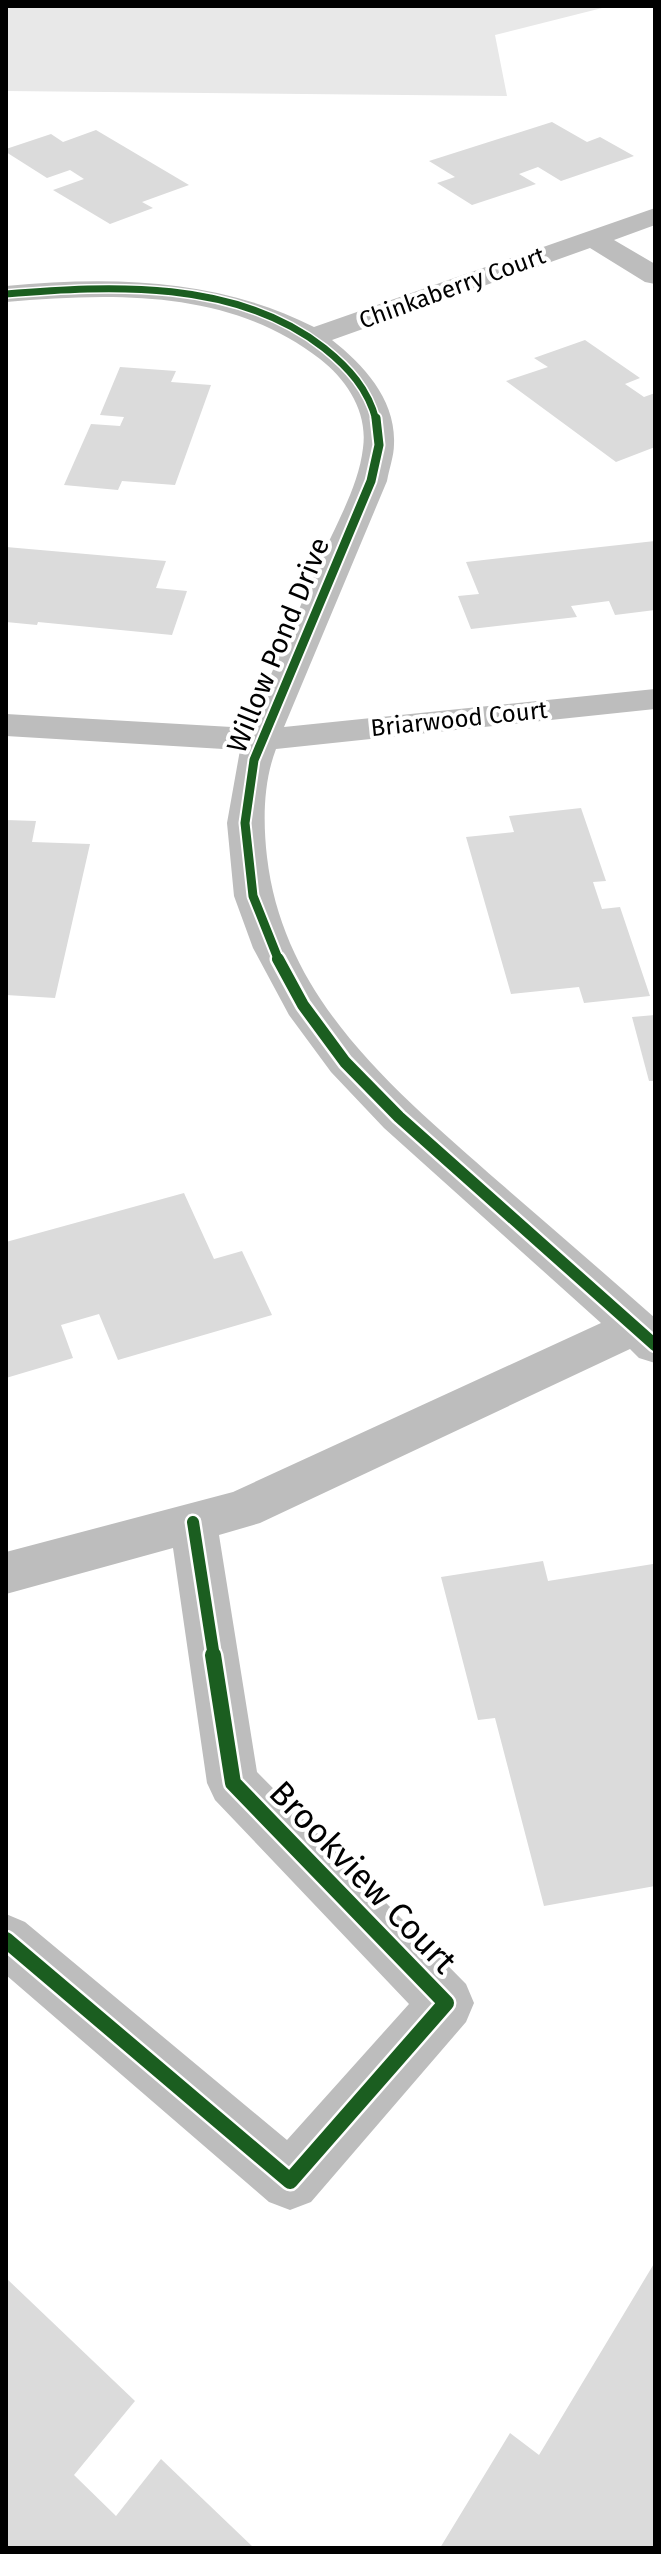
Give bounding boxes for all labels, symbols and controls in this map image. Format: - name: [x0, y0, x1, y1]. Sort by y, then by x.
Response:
- street label: Chinkaberry Court: [355, 241, 549, 335]
- street label: Willow Pond Drive: [220, 533, 336, 757]
- street label: Briarwood Court: [369, 696, 549, 742]
- street label: Brookview Court: [261, 1772, 466, 1982]

